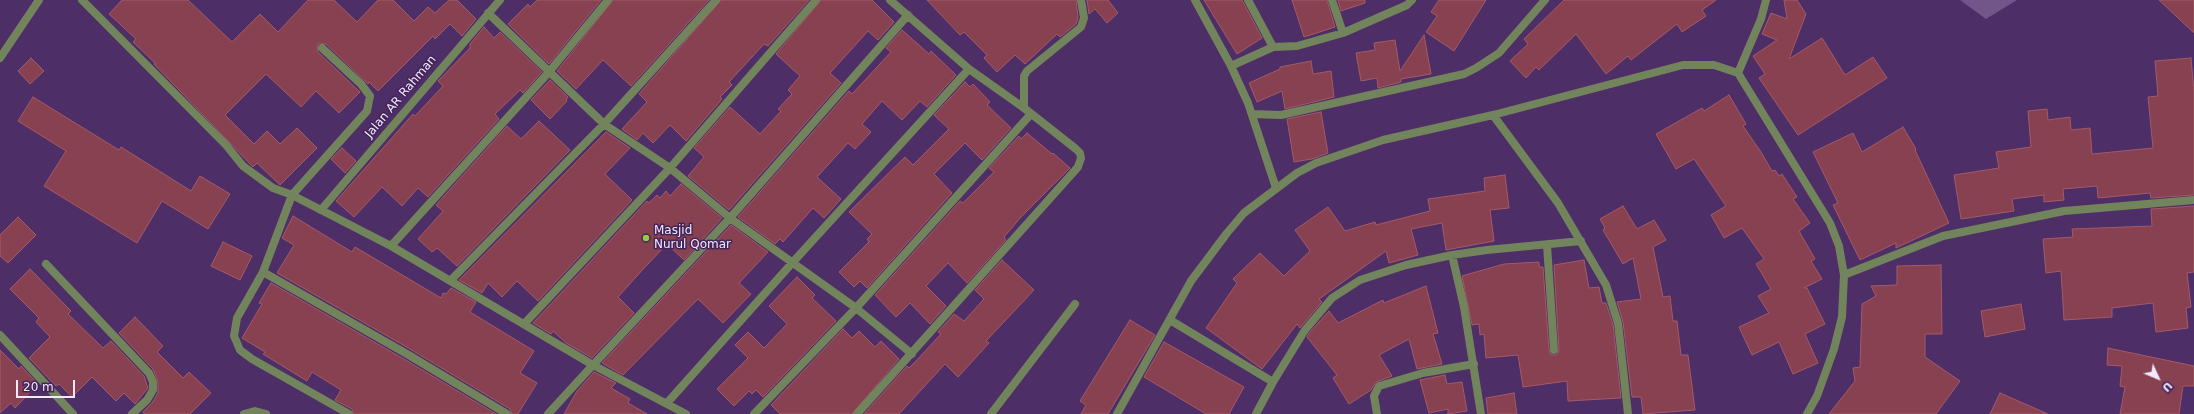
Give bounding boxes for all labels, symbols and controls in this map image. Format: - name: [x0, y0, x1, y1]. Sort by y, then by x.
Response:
- street label: Jalan AR Rahman: [362, 53, 440, 141]
- place label: Masjid Nurul Qomar: [654, 224, 731, 252]
- marker: Masjid Nurul Qomar: [641, 233, 651, 243]
- north arrow: [2138, 358, 2178, 398]
- scale bar: [18, 372, 77, 398]
- text: U: [2159, 379, 2175, 394]
- text: 20 m: [23, 380, 54, 394]

